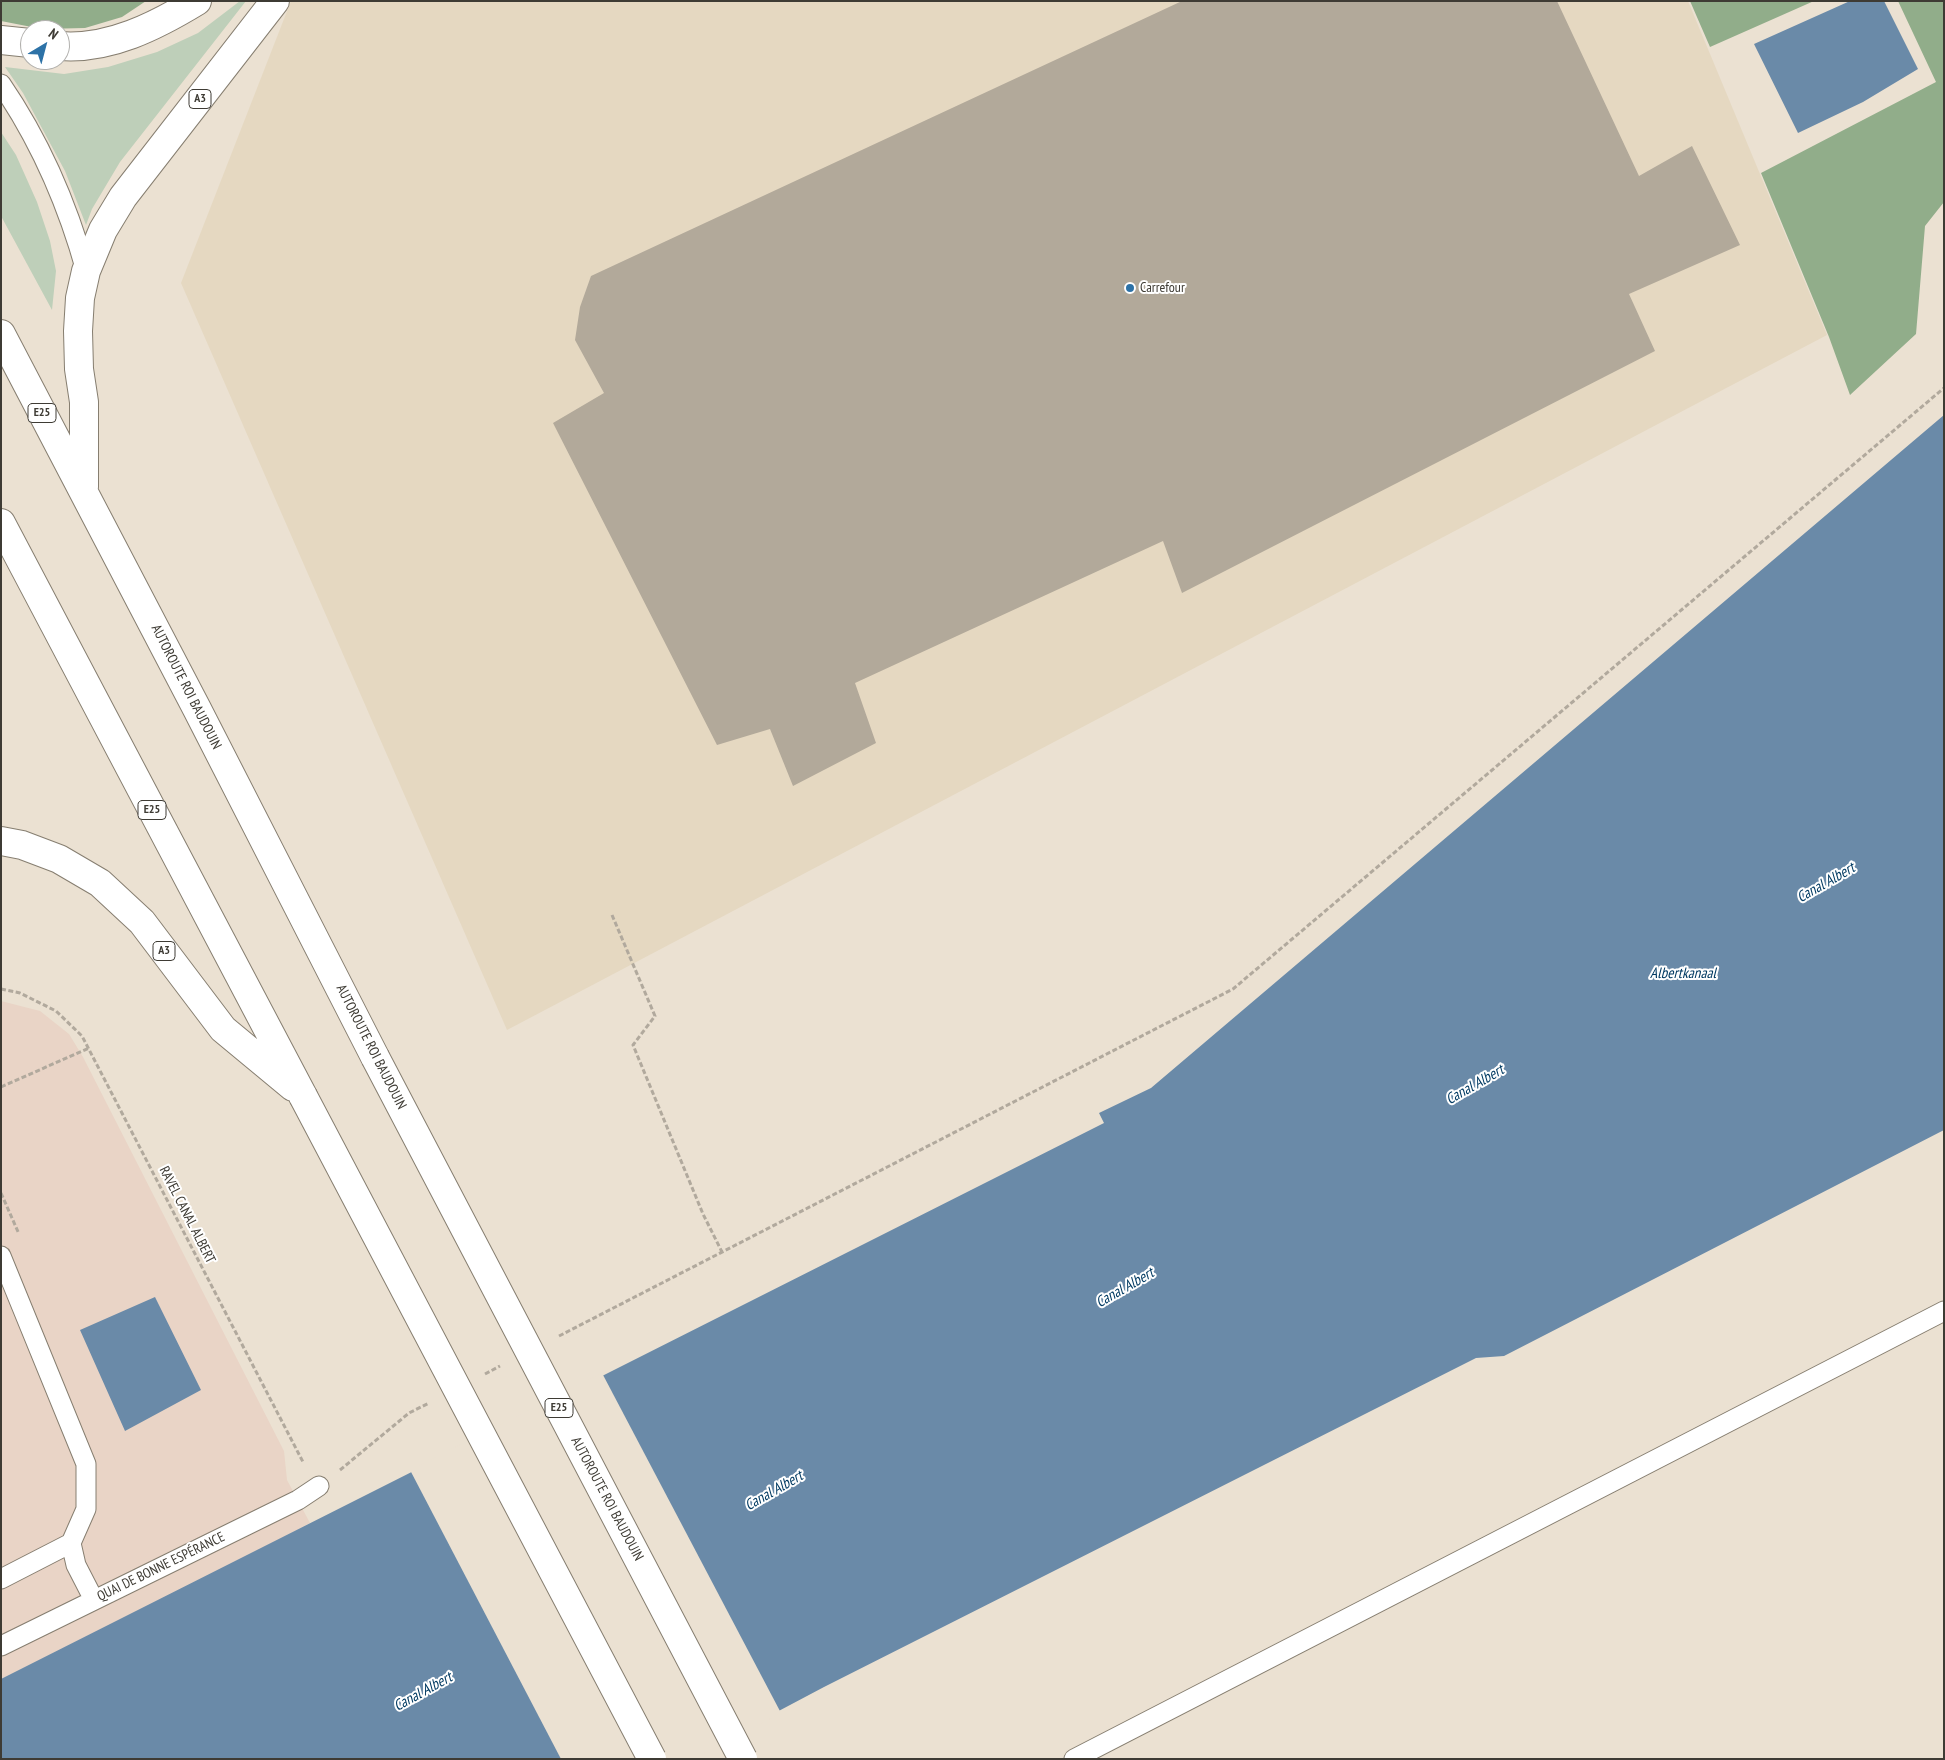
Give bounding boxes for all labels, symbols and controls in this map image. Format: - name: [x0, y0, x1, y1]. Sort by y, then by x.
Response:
- north arrow: [20, 20, 70, 70]
- text: N: [45, 24, 62, 43]
- road number: A3: [189, 90, 211, 108]
- place label: Carrefour: [1140, 280, 1185, 296]
- marker: Carrefour: [1124, 282, 1136, 294]
- road number: E25: [28, 403, 56, 422]
- street label: AUTOROUTE ROI BAUDOUIN: [147, 622, 225, 752]
- road number: E25: [138, 800, 166, 820]
- water label: Canal Albert: [1794, 859, 1858, 907]
- road number: A3: [153, 941, 175, 960]
- water label: Albertkanaal: [1650, 965, 1716, 983]
- street label: AUTOROUTE ROI BAUDOUIN: [332, 982, 410, 1112]
- water label: Canal Albert: [1443, 1061, 1507, 1109]
- street label: RAVEL CANAL ALBERT: [155, 1164, 219, 1266]
- water label: Canal Albert: [1093, 1264, 1157, 1312]
- road number: E25: [545, 1399, 573, 1418]
- street label: AUTOROUTE ROI BAUDOUIN: [567, 1434, 647, 1564]
- water label: Canal Albert: [742, 1467, 806, 1515]
- street label: QUAI DE BONNE ESPÉRANCE: [95, 1529, 227, 1605]
- water label: Canal Albert: [391, 1669, 455, 1715]

